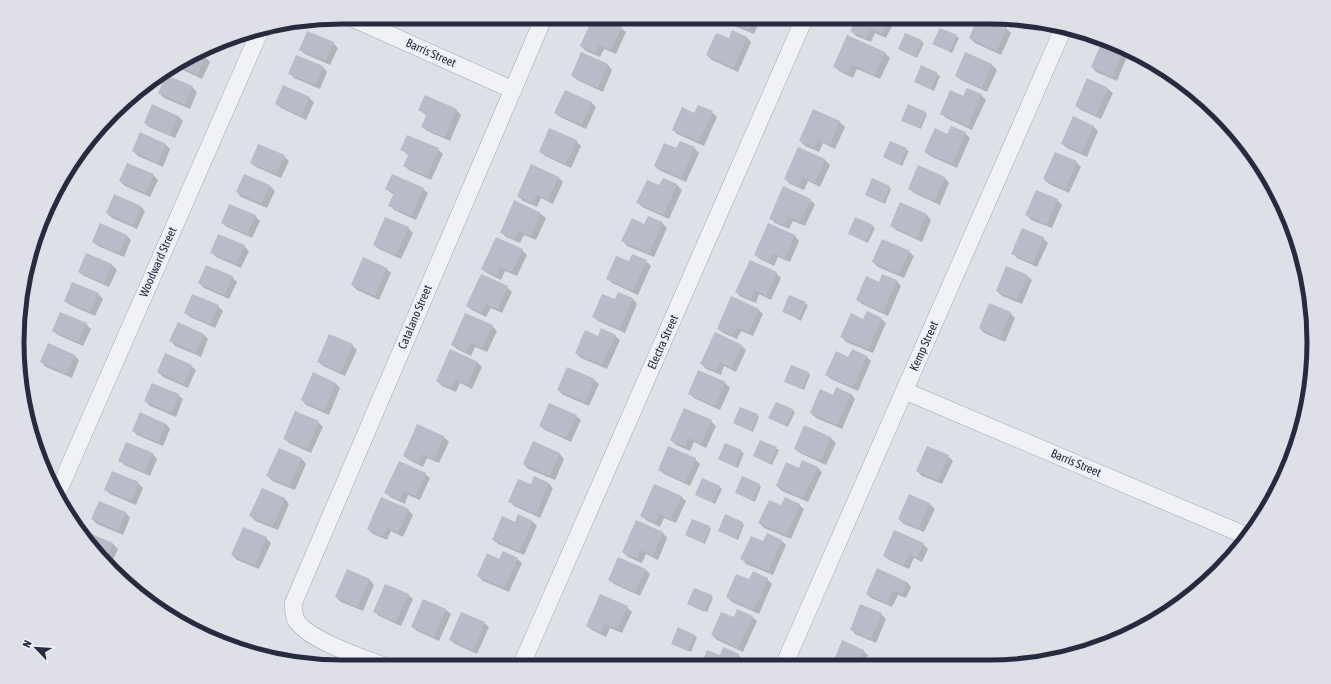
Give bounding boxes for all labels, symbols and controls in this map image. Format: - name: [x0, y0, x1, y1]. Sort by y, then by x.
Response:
- street label: Barris Street: [404, 36, 459, 70]
- street label: Woodward Street: [136, 224, 180, 299]
- street label: Catalano Street: [395, 282, 435, 351]
- street label: Electra Street: [645, 312, 681, 371]
- street label: Kemp Street: [907, 318, 941, 373]
- street label: Barris Street: [1049, 446, 1104, 480]
- north arrow: [16, 628, 56, 668]
- text: N: [20, 638, 34, 649]

